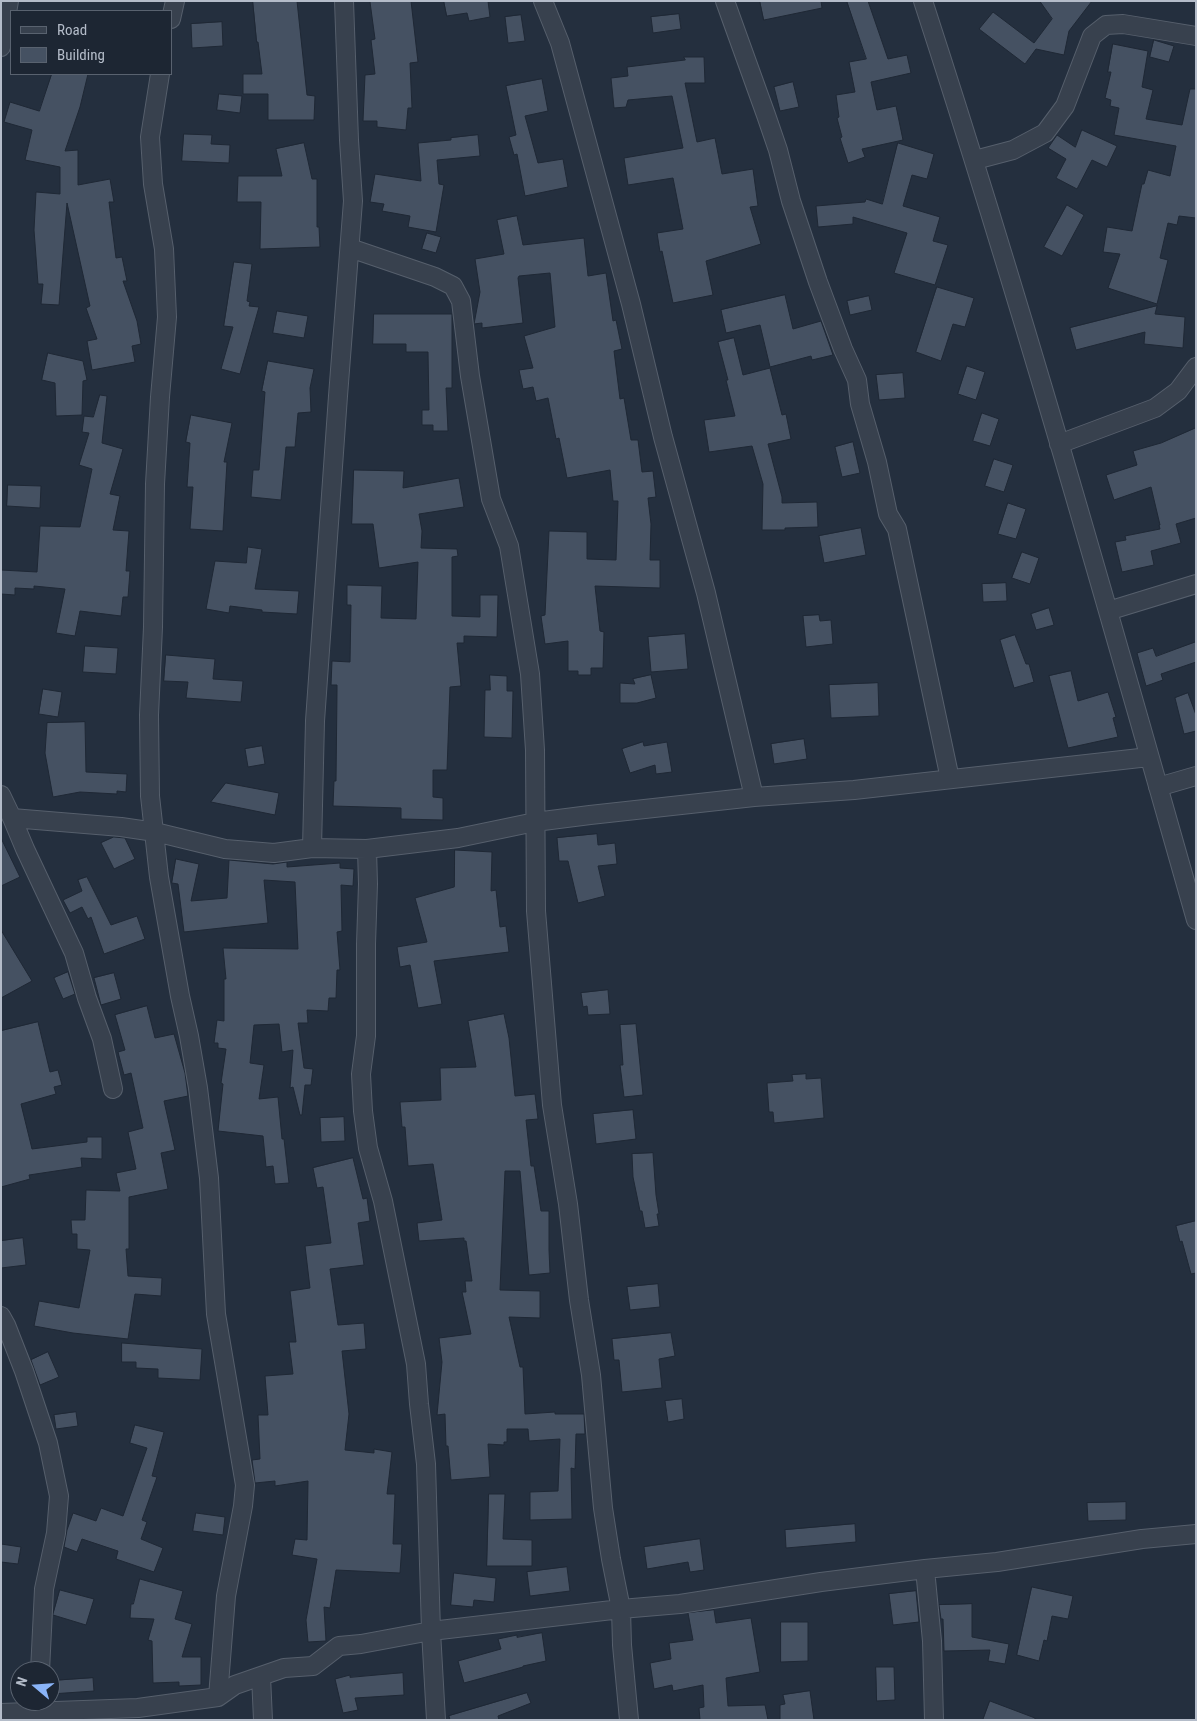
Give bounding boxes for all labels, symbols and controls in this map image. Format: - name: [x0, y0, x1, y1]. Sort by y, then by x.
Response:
- legend: [10, 10, 172, 75]
- text: Road: [57, 21, 87, 39]
- text: Building: [57, 46, 105, 64]
- north arrow: [10, 1661, 60, 1711]
- text: N: [13, 1675, 31, 1688]

